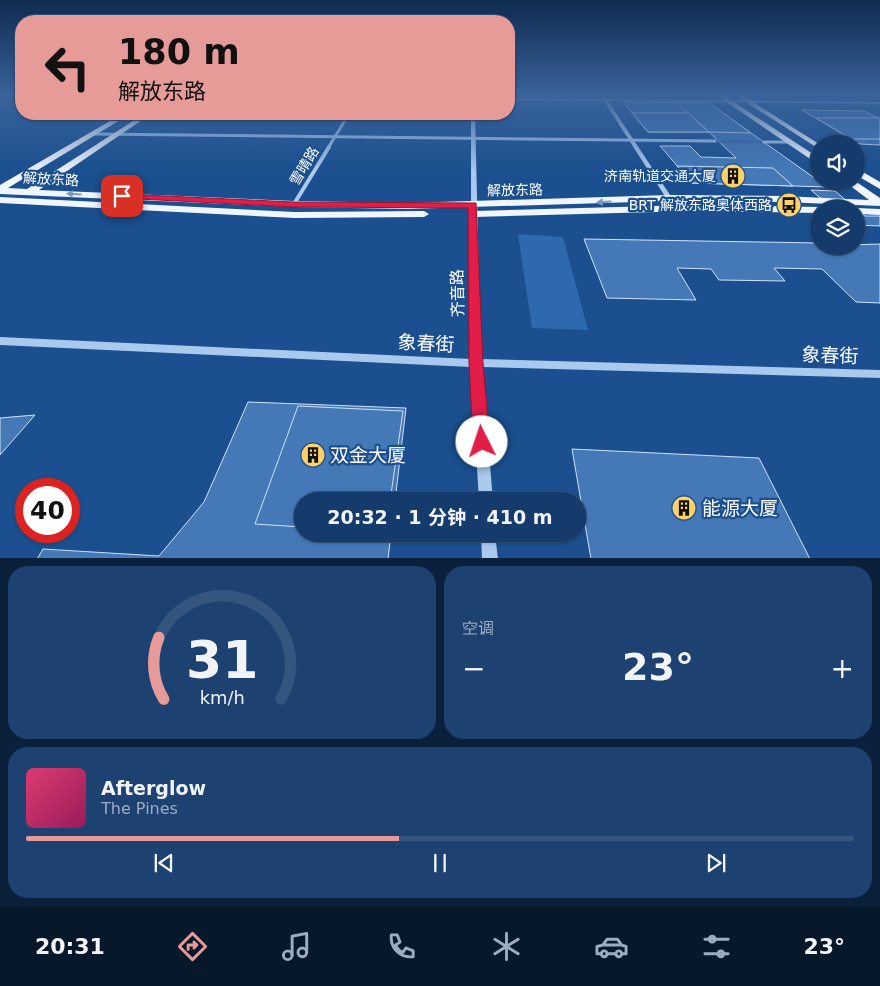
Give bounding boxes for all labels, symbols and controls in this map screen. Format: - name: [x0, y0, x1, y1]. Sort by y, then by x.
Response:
- text: 180 m: [118, 32, 240, 72]
- icon: left: [35, 35, 100, 100]
- text: 解放东路: [118, 79, 206, 104]
- map controls: [810, 135, 865, 255]
- button: sound: [810, 135, 865, 190]
- street label: 雪晴路: [286, 144, 322, 188]
- building icon: 济南轨道交通大厦: [720, 163, 746, 189]
- place label: 济南轨道交通大厦: [604, 168, 716, 184]
- street label: 解放东路: [23, 170, 79, 188]
- pin: [101, 175, 143, 217]
- icon: arrive: [108, 182, 136, 210]
- street label: 解放东路: [487, 182, 543, 198]
- one-way arrow: [66, 190, 82, 198]
- bus stop icon: BRT 解放东路奥体西路: [776, 192, 802, 218]
- place label: BRT 解放东路奥体西路: [629, 197, 772, 213]
- one-way arrow: [596, 198, 612, 206]
- button: layers: [810, 200, 865, 255]
- street label: 齐音路: [448, 269, 467, 317]
- street label: 象春街: [397, 331, 455, 355]
- street label: 象春街: [801, 343, 859, 367]
- position arrow: [455, 415, 507, 467]
- building icon: 双金大厦: [300, 442, 326, 468]
- place label: 双金大厦: [330, 444, 406, 466]
- speed limit sign: 40: [15, 478, 80, 543]
- building icon: 能源大厦: [671, 495, 697, 521]
- place label: 能源大厦: [702, 497, 778, 519]
- text: 20:32 · 1 分钟 · 410 m: [327, 506, 553, 528]
- text: 空调: [462, 619, 494, 638]
- text: 31: [186, 630, 258, 690]
- text: 23°: [622, 645, 694, 689]
- text: −: [462, 652, 485, 685]
- text: +: [831, 652, 854, 685]
- text: km/h: [199, 687, 245, 708]
- text: Afterglow: [101, 777, 206, 799]
- text: The Pines: [101, 799, 178, 818]
- icon: previous: [150, 849, 178, 877]
- icon: pause: [426, 849, 454, 877]
- icon: next: [702, 849, 730, 877]
- icon: directions: [175, 929, 210, 964]
- icon: music: [279, 929, 314, 964]
- icon: phone: [384, 929, 419, 964]
- icon: climate: [489, 929, 524, 964]
- icon: car: [594, 929, 629, 964]
- icon: filters: [699, 929, 734, 964]
- text: 20:31: [35, 934, 105, 959]
- text: 23°: [803, 934, 845, 959]

